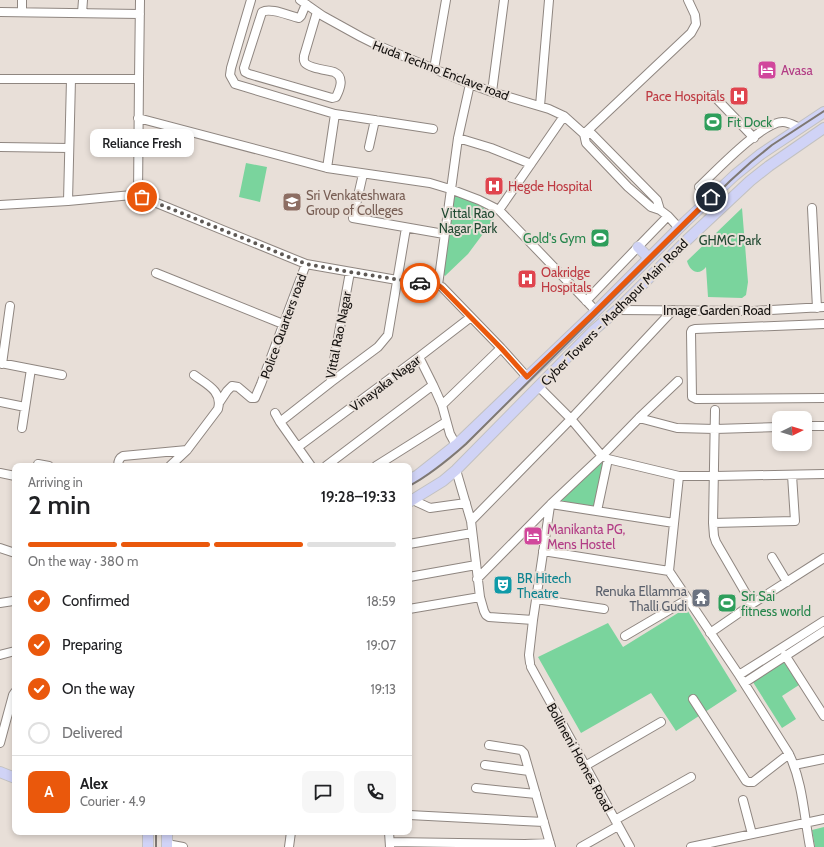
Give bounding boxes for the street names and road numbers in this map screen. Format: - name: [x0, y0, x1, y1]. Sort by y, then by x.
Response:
- street label: Huda Techno Enclave road: [371, 37, 511, 103]
- street label: Cyber Towers - Madhapur Main Road: [537, 235, 691, 389]
- street label: Police Quarters road: [257, 271, 309, 381]
- street label: Vittal Rao Nagar: [322, 289, 354, 380]
- street label: Image Garden Road: [663, 302, 771, 318]
- street label: Vinayaka Nagar: [347, 351, 424, 415]
- street label: Bollineni Homes Road: [544, 700, 616, 814]

